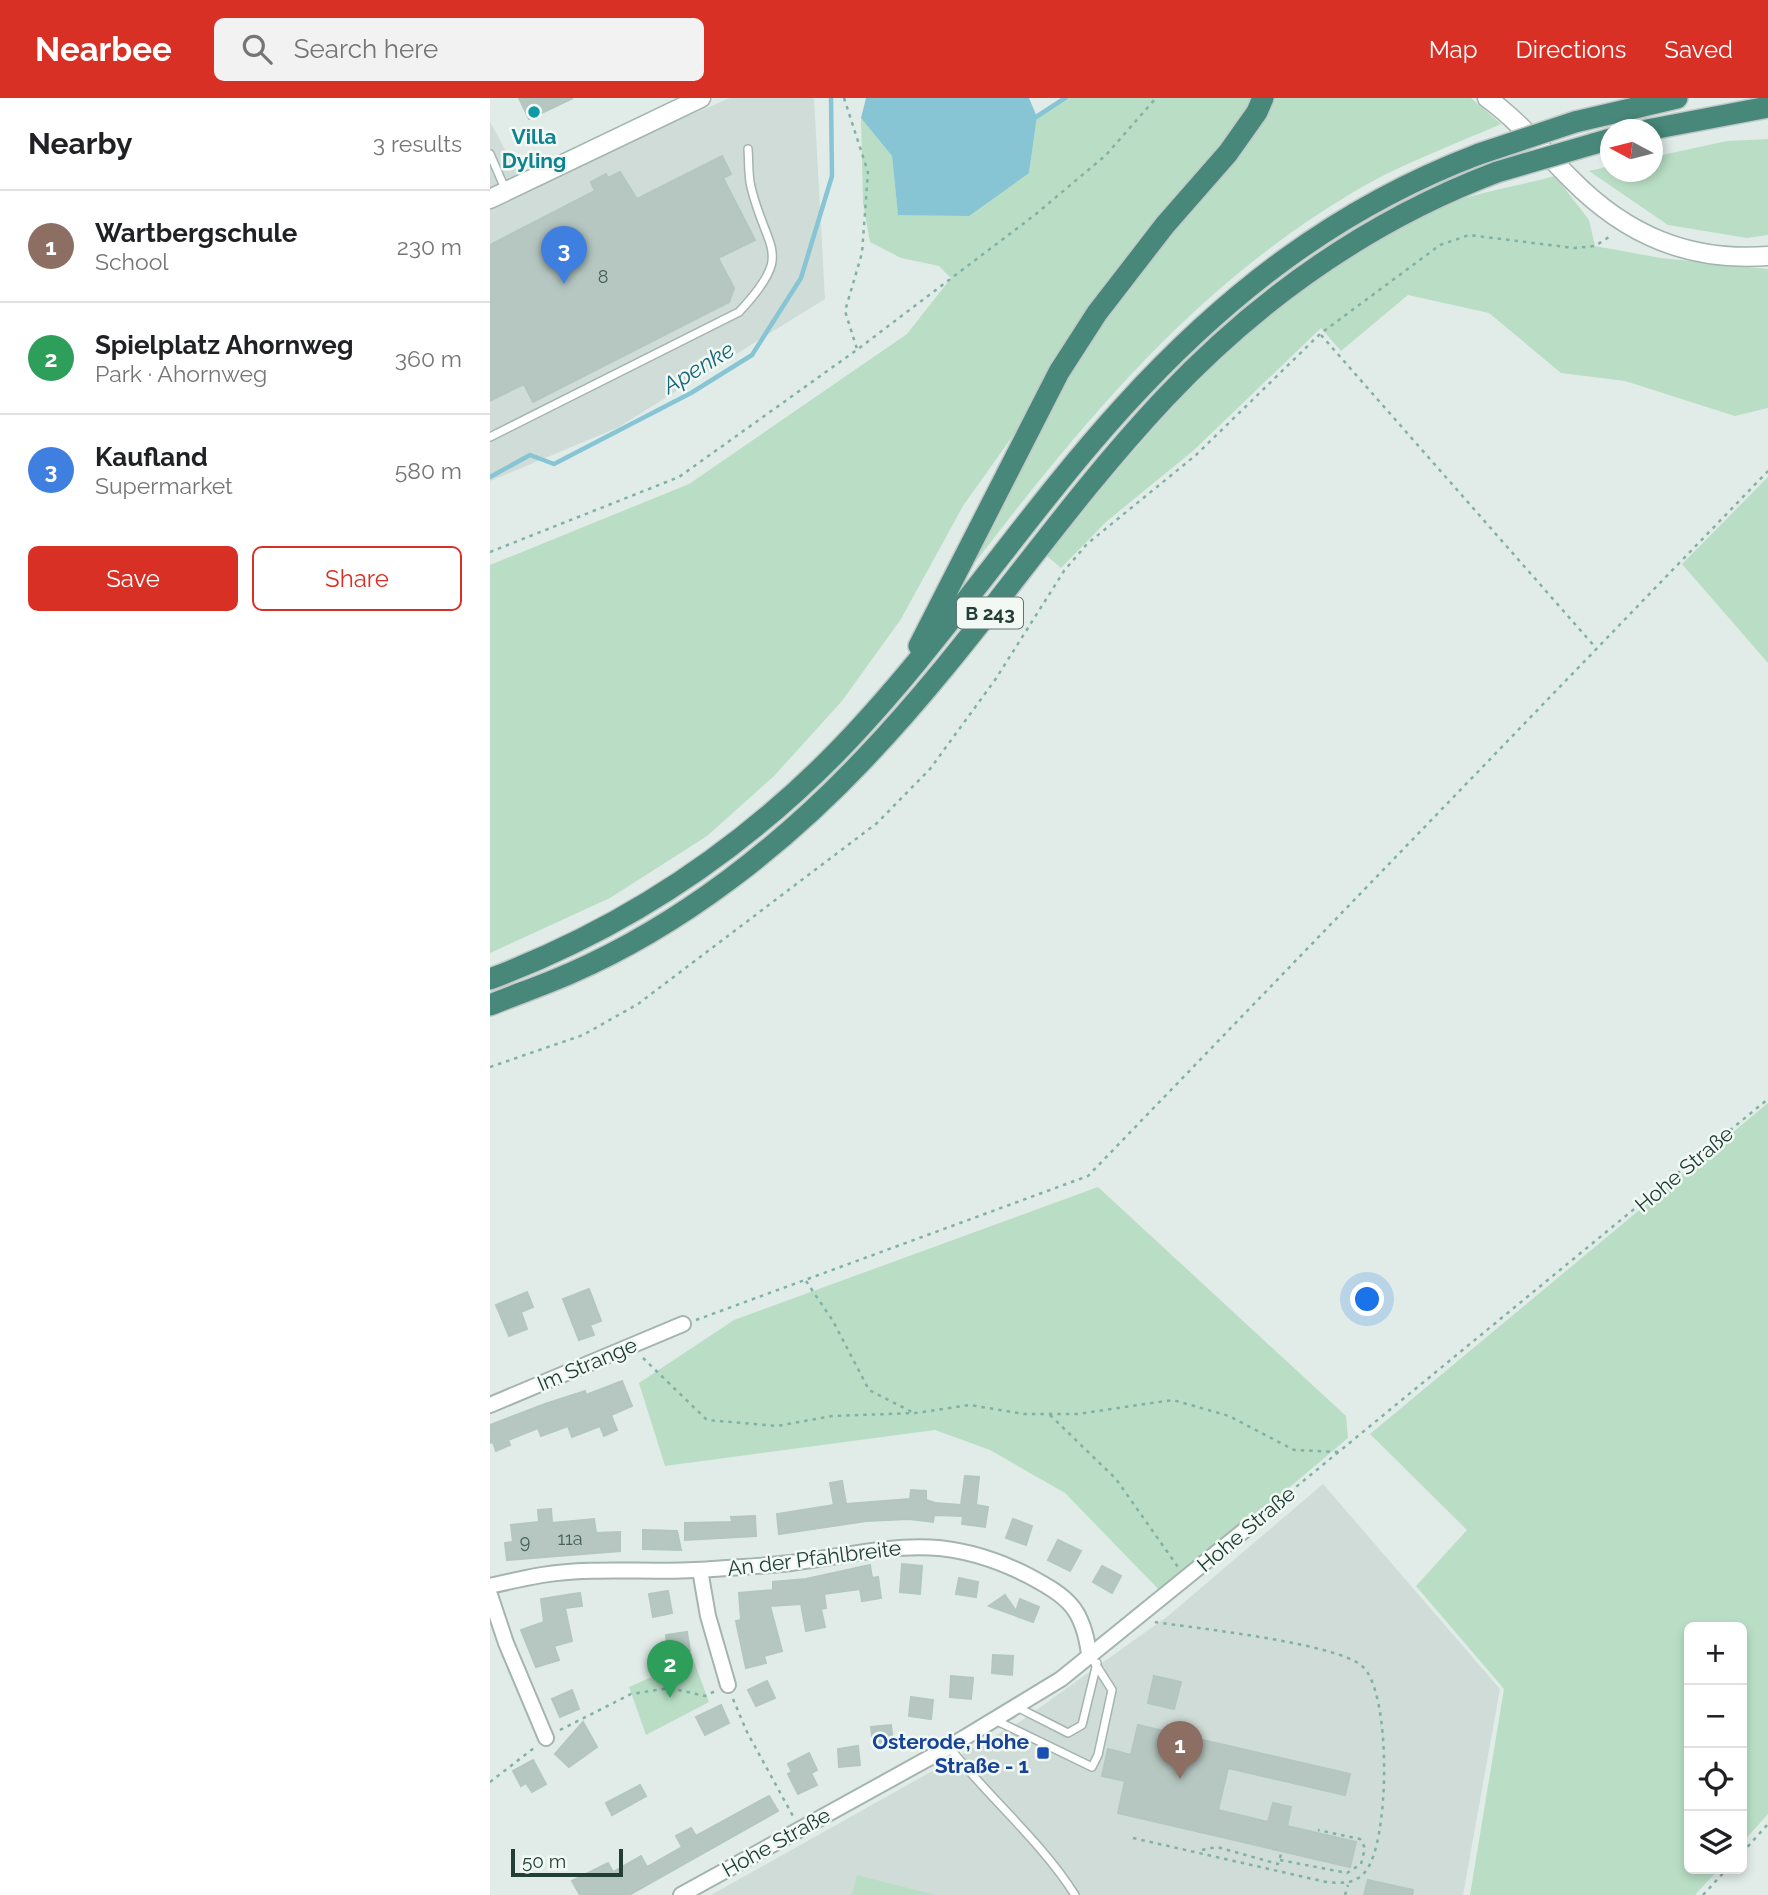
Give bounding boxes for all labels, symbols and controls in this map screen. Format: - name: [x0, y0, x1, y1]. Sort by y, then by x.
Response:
- search box: [214, 18, 704, 81]
- text: Nearbee: [35, 30, 172, 69]
- icon: search: [238, 30, 276, 68]
- text: Search here: [294, 34, 438, 64]
- text: Map: [1429, 35, 1478, 64]
- text: Directions: [1516, 35, 1626, 64]
- text: Saved: [1664, 35, 1733, 64]
- marker: Villa Dyling: [526, 104, 542, 120]
- north arrow: [1600, 119, 1663, 182]
- place label: Villa Dyling: [502, 124, 566, 173]
- text: Nearby: [28, 126, 132, 161]
- text: 3 results: [373, 130, 462, 157]
- text: Wartbergschule: [95, 218, 297, 248]
- pin: 3: [541, 226, 587, 284]
- text: 1: [45, 233, 57, 260]
- text: 230 m: [397, 233, 462, 260]
- text: School: [95, 248, 169, 275]
- house number: 8: [598, 266, 608, 287]
- text: Spielplatz Ahornweg: [95, 330, 353, 360]
- water label: Apenke: [656, 335, 739, 400]
- text: 2: [45, 345, 57, 372]
- text: 360 m: [395, 345, 462, 372]
- text: Park · Ahornweg: [95, 360, 267, 387]
- text: Kaufland: [95, 442, 208, 472]
- text: 3: [45, 457, 57, 484]
- text: 580 m: [395, 457, 462, 484]
- text: Supermarket: [95, 472, 233, 499]
- button: Save: [28, 546, 238, 611]
- button: Share: [252, 546, 462, 611]
- road number: B 243: [957, 598, 1023, 628]
- street label: Hohe Straße: [1630, 1121, 1738, 1217]
- your location: [1350, 1282, 1384, 1316]
- street label: Im Strange: [533, 1332, 641, 1396]
- street label: Hohe Straße: [1192, 1481, 1300, 1577]
- house number: 11a: [557, 1528, 583, 1549]
- house number: 9: [520, 1531, 530, 1552]
- street label: An der Pfahlbreite: [726, 1535, 902, 1581]
- map controls: [1684, 1622, 1747, 1874]
- button: +: [1684, 1622, 1747, 1685]
- pin: 2: [647, 1640, 693, 1698]
- button: −: [1684, 1685, 1747, 1748]
- pin: 1: [1157, 1721, 1203, 1779]
- place label: Osterode, Hohe Straße - 1: [872, 1729, 1029, 1778]
- marker: Osterode, Hohe Straße - 1: [1035, 1745, 1051, 1761]
- button: locate: [1684, 1748, 1747, 1811]
- street label: Hohe Straße: [717, 1802, 835, 1882]
- button: layers: [1684, 1811, 1747, 1874]
- scale bar: [511, 1846, 623, 1878]
- text: 50 m: [522, 1850, 566, 1872]

